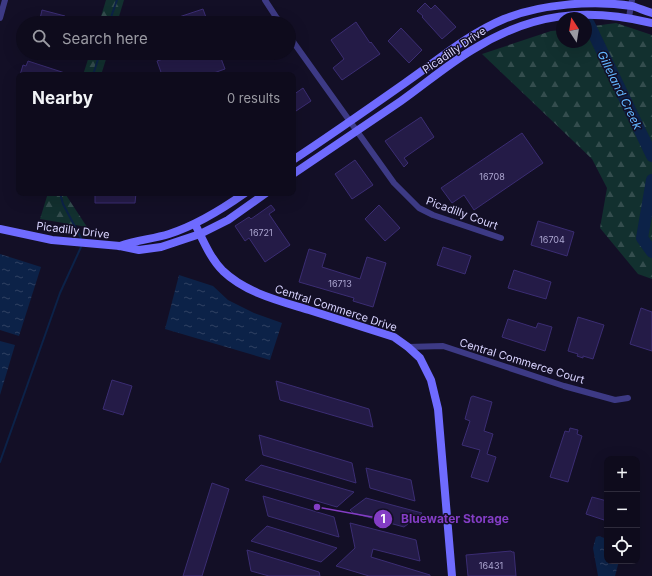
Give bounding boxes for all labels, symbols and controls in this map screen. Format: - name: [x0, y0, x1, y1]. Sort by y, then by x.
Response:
- north arrow: [556, 12, 592, 48]
- search box: [16, 16, 296, 60]
- street label: Picadilly Drive: [420, 24, 488, 76]
- icon: search: [30, 27, 52, 49]
- text: Search here: [62, 29, 148, 48]
- water label: Gilleland Creek: [594, 48, 646, 132]
- text: Nearby: [32, 88, 93, 108]
- text: 0 results: [227, 90, 280, 106]
- house number: 16708: [479, 171, 505, 182]
- street label: Picadilly Court: [424, 194, 500, 233]
- street label: Picadilly Drive: [36, 219, 110, 241]
- house number: 16721: [249, 227, 273, 238]
- house number: 16704: [539, 234, 565, 245]
- house number: 16713: [328, 278, 352, 289]
- street label: Central Commerce Drive: [273, 282, 399, 334]
- street label: Central Commerce Court: [458, 335, 586, 387]
- map controls: [604, 456, 640, 564]
- button: +: [604, 456, 640, 492]
- button: −: [604, 492, 640, 528]
- callout: Bluewater Storage: [373, 507, 517, 531]
- text: 1: [380, 511, 386, 526]
- text: Bluewater Storage: [401, 511, 509, 526]
- button: locate: [604, 528, 640, 564]
- house number: 16431: [479, 560, 503, 571]

